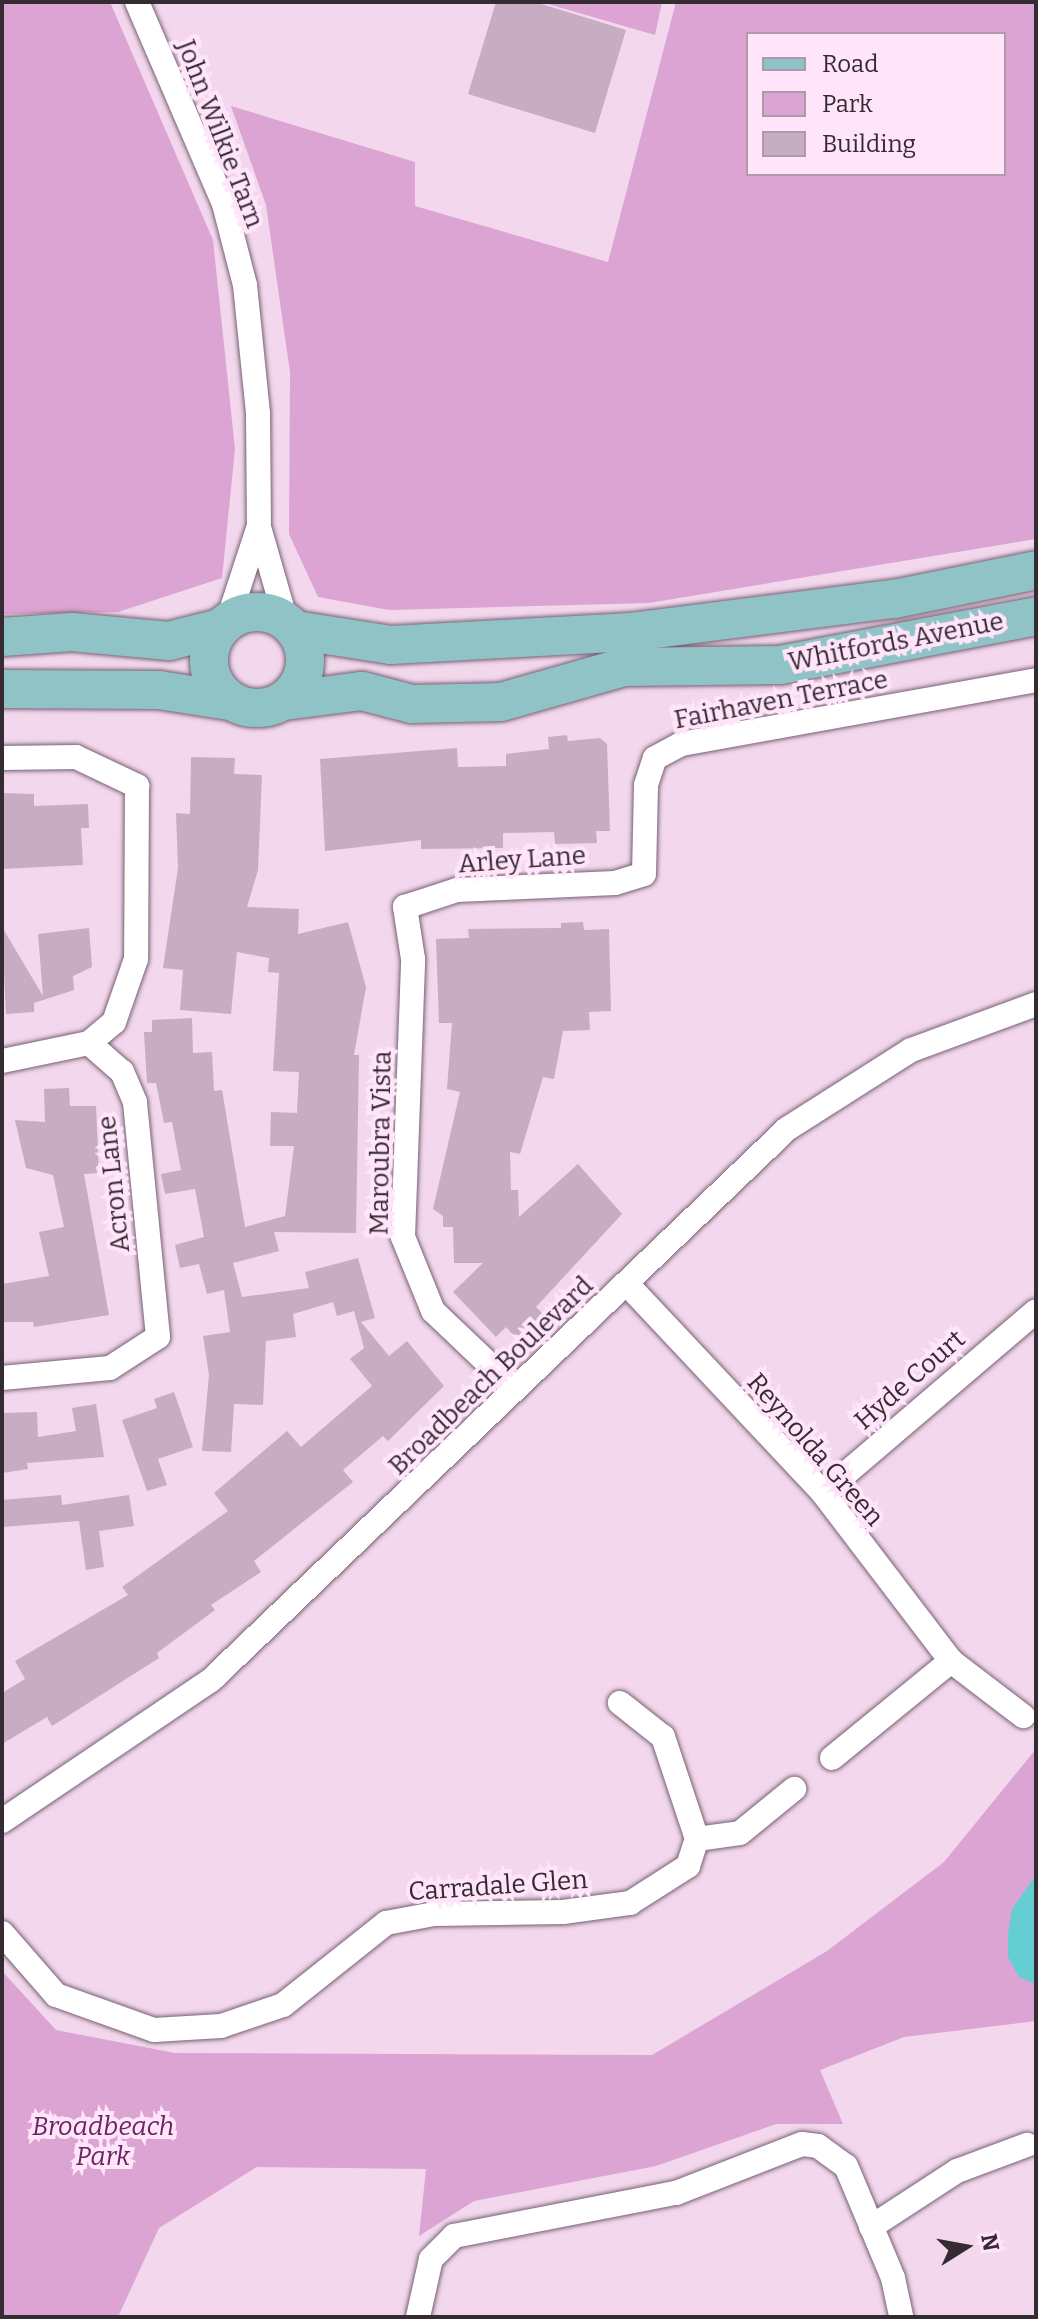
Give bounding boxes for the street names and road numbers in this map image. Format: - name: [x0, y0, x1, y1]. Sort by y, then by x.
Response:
- street label: John Wilkie Tarn: [170, 36, 270, 232]
- street label: Whitfords Avenue: [786, 606, 1006, 678]
- street label: Fairhaven Terrace: [672, 664, 890, 736]
- street label: Arley Lane: [457, 840, 587, 880]
- street label: Maroubra Vista: [364, 1051, 398, 1235]
- street label: Acron Lane: [91, 1114, 137, 1254]
- street label: Broadbeach Boulevard: [382, 1270, 600, 1482]
- street label: Hyde Court: [848, 1324, 972, 1436]
- street label: Reynolda Green: [740, 1367, 890, 1533]
- street label: Carradale Glen: [407, 1864, 589, 1908]

